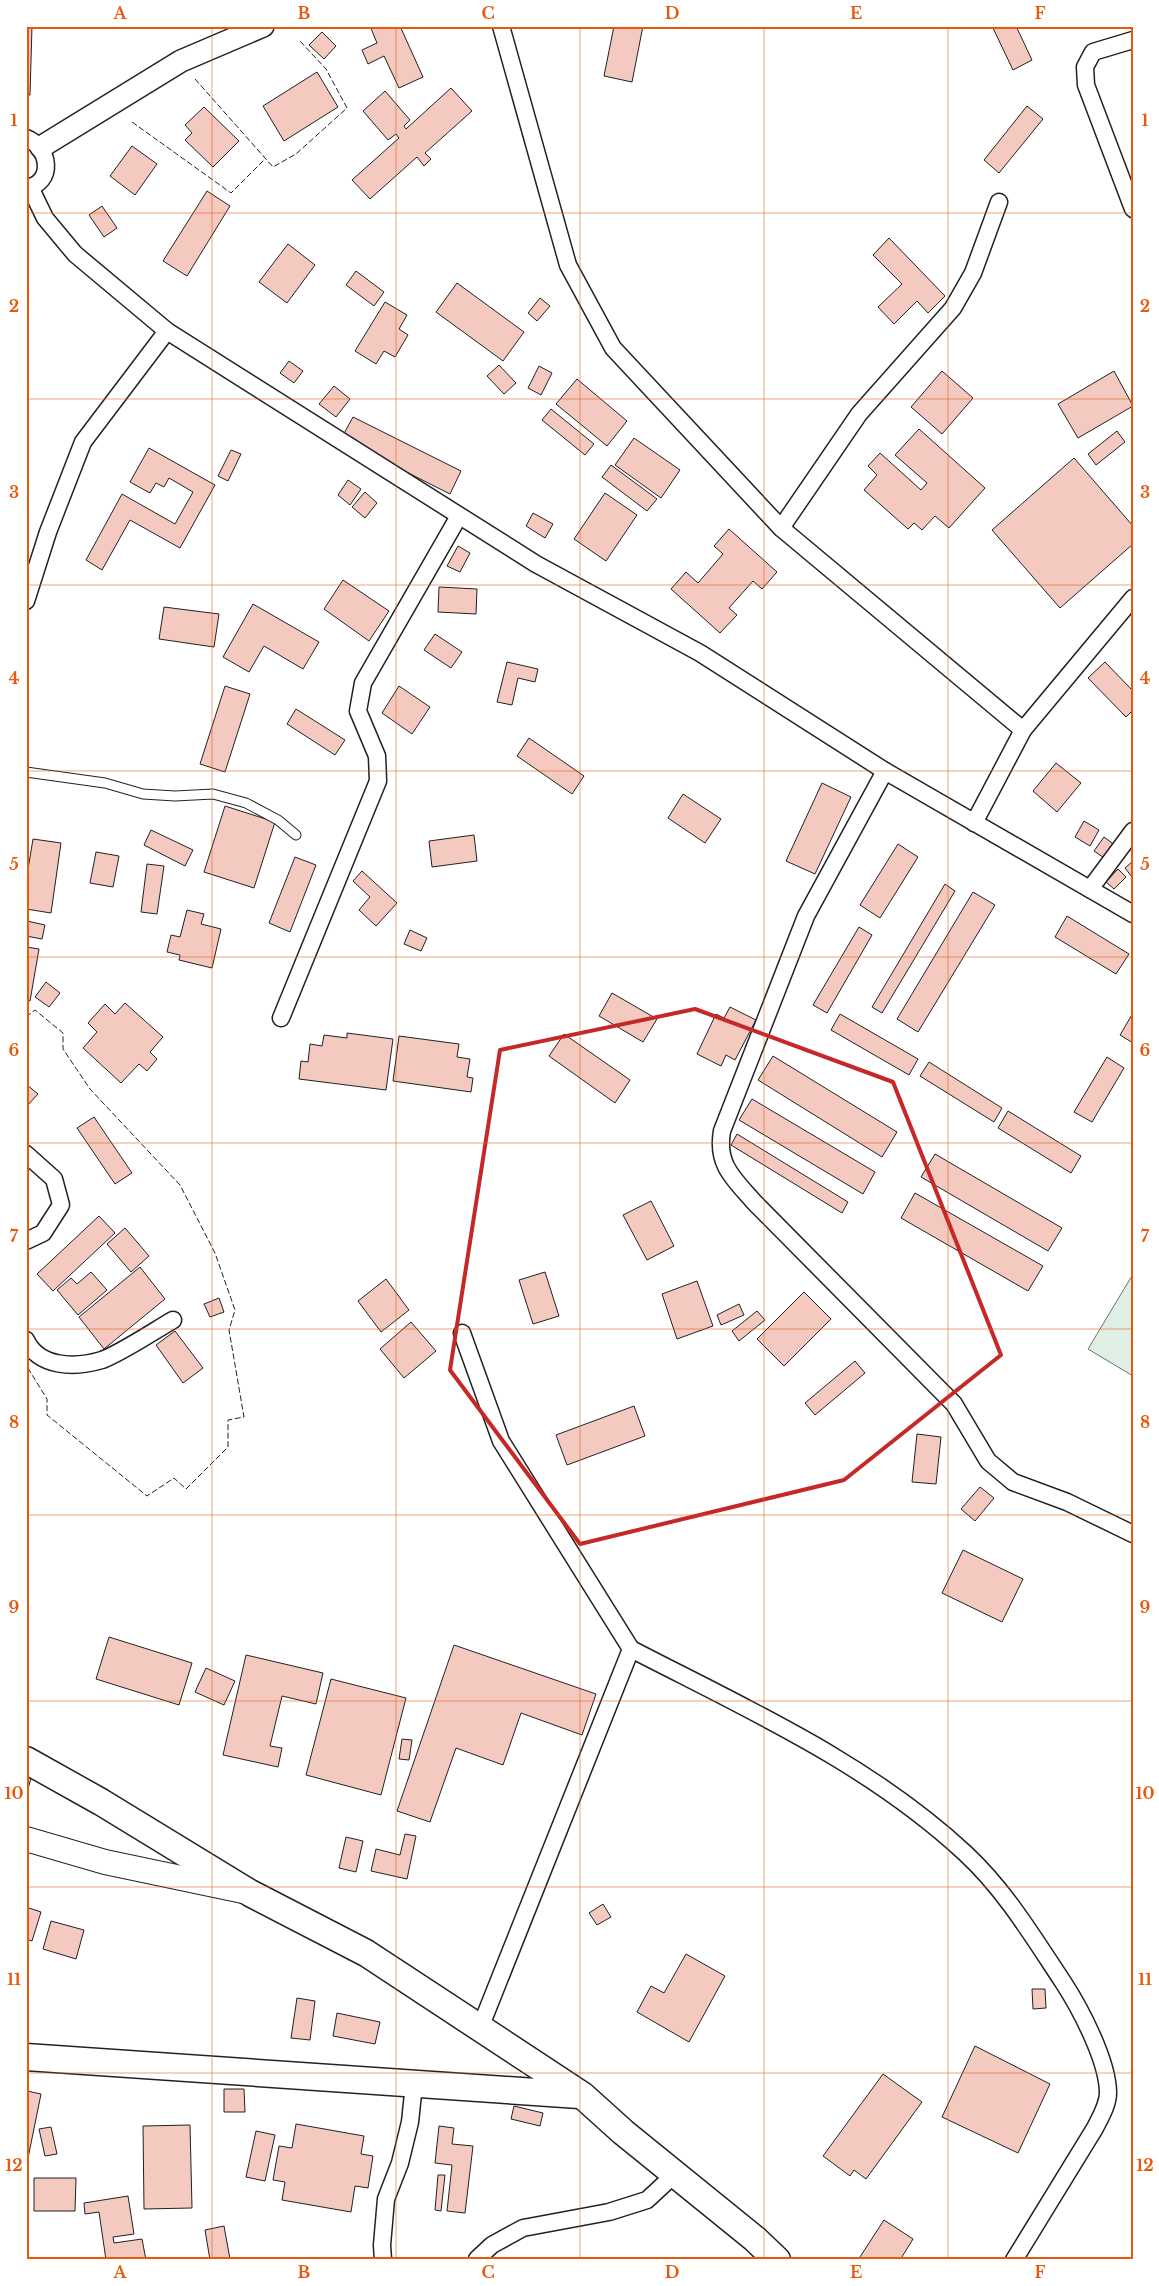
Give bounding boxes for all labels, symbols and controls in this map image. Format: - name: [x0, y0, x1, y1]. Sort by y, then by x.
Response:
- text: A: [113, 3, 128, 23]
- text: B: [298, 3, 311, 23]
- text: C: [481, 3, 495, 23]
- text: D: [665, 3, 679, 23]
- text: E: [850, 3, 862, 23]
- text: F: [1034, 3, 1046, 23]
- text: 1: [11, 110, 18, 130]
- text: 1: [1142, 110, 1149, 130]
- text: 2: [9, 296, 19, 316]
- text: 2: [1140, 296, 1150, 316]
- text: 3: [9, 482, 19, 502]
- text: 3: [1140, 482, 1150, 502]
- text: 4: [9, 668, 19, 688]
- text: 4: [1140, 668, 1150, 688]
- text: 5: [9, 854, 19, 874]
- text: 5: [1140, 854, 1150, 874]
- text: 6: [9, 1040, 20, 1060]
- text: 6: [1140, 1040, 1151, 1060]
- text: 7: [10, 1226, 19, 1246]
- text: 7: [1141, 1226, 1150, 1246]
- text: 8: [9, 1412, 19, 1432]
- text: 8: [1140, 1412, 1150, 1432]
- text: 9: [9, 1597, 20, 1617]
- text: 9: [1140, 1597, 1151, 1617]
- text: 10: [4, 1783, 24, 1803]
- text: 10: [1135, 1783, 1155, 1803]
- text: 11: [7, 1969, 21, 1989]
- text: 11: [1138, 1969, 1152, 1989]
- text: 12: [5, 2155, 23, 2175]
- text: 12: [1136, 2155, 1154, 2175]
- text: A: [113, 2262, 128, 2282]
- text: B: [298, 2262, 311, 2282]
- text: C: [481, 2262, 495, 2282]
- text: D: [665, 2262, 679, 2282]
- text: E: [850, 2262, 862, 2282]
- text: F: [1034, 2262, 1046, 2282]

